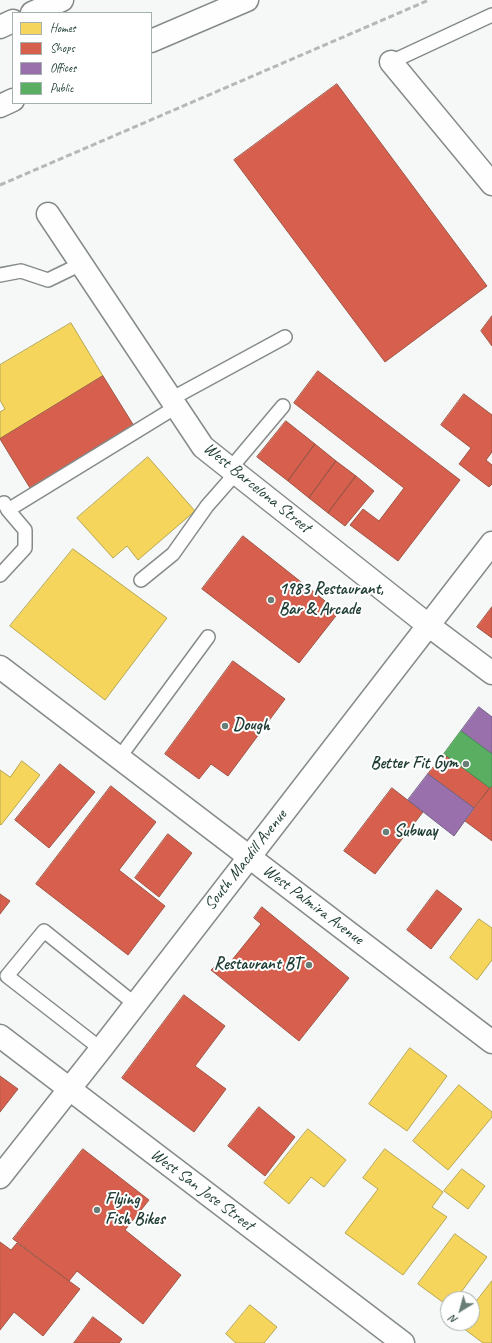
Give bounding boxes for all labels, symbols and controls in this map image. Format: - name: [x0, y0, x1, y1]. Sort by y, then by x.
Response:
- legend: [12, 12, 152, 104]
- text: Homes: [50, 20, 76, 36]
- text: Shops: [50, 40, 75, 56]
- text: Offices: [50, 60, 76, 76]
- text: Public: [50, 80, 74, 96]
- street label: West Barcelona Street: [199, 438, 315, 538]
- place label: 1983 Restaurant, Bar & Arcade: [279, 580, 384, 620]
- marker: 1983 Restaurant, Bar & Arcade: [266, 595, 276, 605]
- place label: Dough: [233, 716, 270, 736]
- marker: Dough: [220, 721, 230, 731]
- place label: Better Fit Gym: [371, 754, 458, 774]
- marker: Better Fit Gym: [461, 759, 471, 769]
- street label: South Macdill Avenue: [200, 806, 292, 914]
- place label: Subway: [394, 822, 437, 842]
- marker: Subway: [381, 827, 391, 837]
- street label: West Palmira Avenue: [259, 860, 367, 950]
- place label: Restaurant BT: [214, 955, 301, 975]
- marker: Restaurant BT: [304, 960, 314, 970]
- street label: West San Jose Street: [146, 1144, 258, 1236]
- place label: Flying Fish Bikes: [105, 1190, 165, 1230]
- marker: Flying Fish Bikes: [92, 1205, 102, 1215]
- north arrow: [440, 1291, 480, 1331]
- text: N: [446, 1312, 460, 1327]

